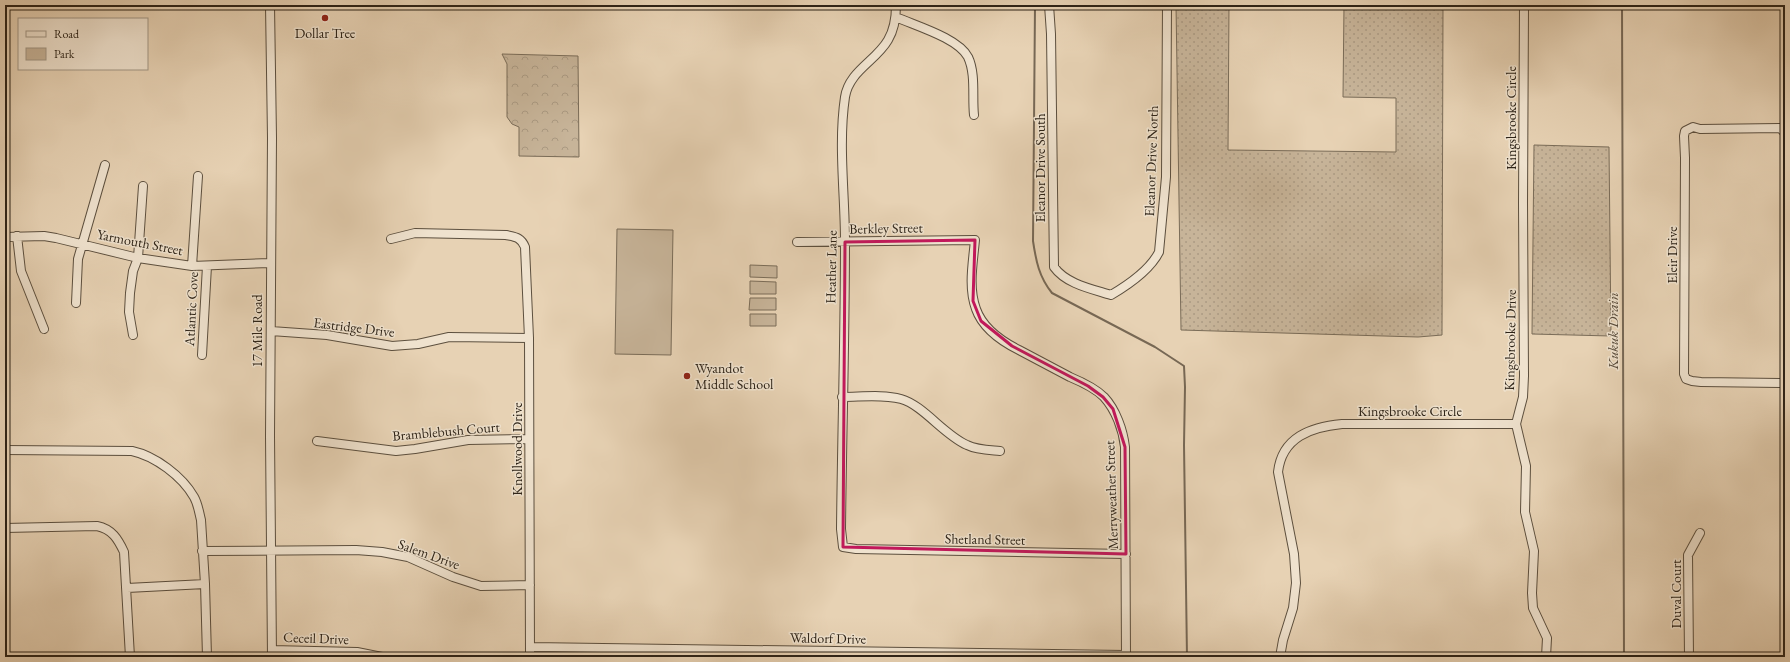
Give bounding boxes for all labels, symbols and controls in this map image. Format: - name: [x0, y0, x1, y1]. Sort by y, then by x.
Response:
- marker: Dollar Tree: [320, 13, 330, 23]
- legend: [18, 18, 148, 70]
- place label: Dollar Tree: [295, 24, 356, 42]
- text: Road: [54, 26, 80, 42]
- text: Park: [54, 46, 75, 62]
- street label: Kingsbrooke Circle: [1502, 66, 1520, 170]
- street label: Eleanor Drive North: [1140, 105, 1162, 217]
- street label: Eleanor Drive South: [1031, 113, 1049, 223]
- street label: Berkley Street: [849, 218, 923, 238]
- street label: Yarmouth Street: [95, 225, 185, 259]
- street label: Eleir Drive: [1663, 226, 1681, 284]
- street label: Heather Lane: [821, 230, 841, 304]
- street label: Atlantic Cove: [180, 271, 202, 348]
- street label: Kingsbrooke Drive: [1500, 289, 1520, 391]
- water label: Kukuk Drain: [1603, 292, 1622, 371]
- street label: 17 Mile Road: [248, 293, 266, 368]
- street label: Eastridge Drive: [312, 313, 396, 341]
- place label: Wyandot Middle School: [695, 359, 774, 393]
- marker: Wyandot Middle School: [682, 371, 692, 381]
- street label: Knollwood Drive: [508, 402, 526, 496]
- street label: Kingsbrooke Circle: [1358, 402, 1462, 420]
- street label: Bramblebush Court: [392, 417, 501, 445]
- street label: Merryweather Street: [1100, 440, 1122, 550]
- street label: Shetland Street: [945, 529, 1026, 549]
- street label: Salem Drive: [396, 535, 463, 574]
- street label: Duval Court: [1667, 559, 1685, 628]
- street label: Ceceil Drive: [283, 628, 350, 648]
- street label: Waldorf Drive: [790, 628, 867, 648]

